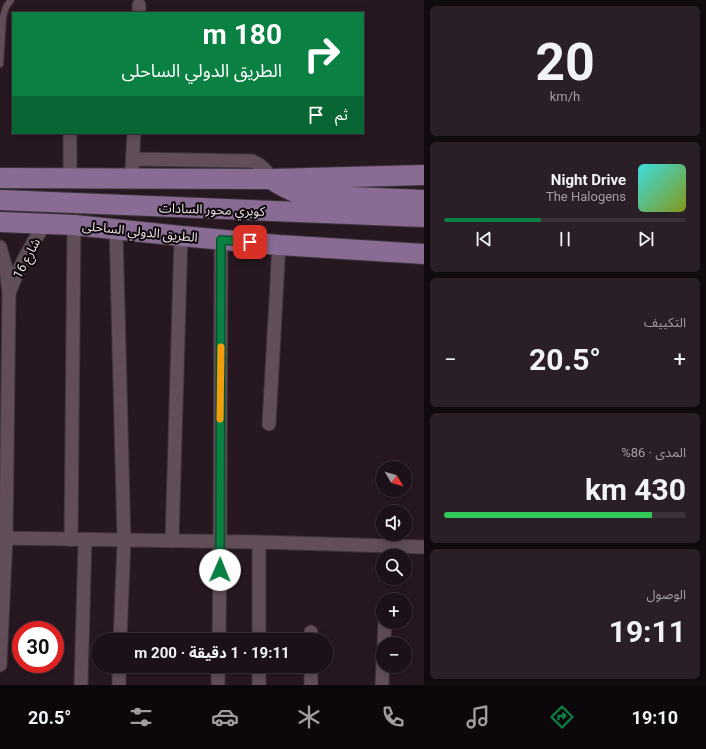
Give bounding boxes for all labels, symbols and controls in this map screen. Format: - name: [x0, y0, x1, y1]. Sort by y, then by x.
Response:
- text: 180 m: [203, 18, 282, 51]
- icon: right: [296, 28, 348, 80]
- text: 20: [535, 32, 595, 93]
- text: الطريق الدولي الساحلى: [122, 60, 282, 81]
- text: km/h: [550, 89, 580, 104]
- icon: arrive: [305, 104, 327, 126]
- text: ثم: [335, 106, 348, 124]
- text: Night Drive: [551, 171, 626, 189]
- text: The Halogens: [546, 189, 626, 204]
- street label: كوبري محور السادات: [159, 200, 266, 222]
- street label: الطريق الدولي الساحلى: [81, 218, 198, 248]
- pin: [233, 225, 267, 259]
- icon: previous: [473, 228, 495, 250]
- icon: pause: [554, 228, 576, 250]
- icon: next: [635, 228, 657, 250]
- icon: arrive: [239, 231, 261, 253]
- street label: شارع 16: [10, 236, 46, 282]
- text: التكييف: [644, 315, 686, 330]
- text: 20.5°: [529, 342, 601, 377]
- text: −: [444, 347, 457, 372]
- text: +: [674, 347, 686, 372]
- text: المدى · 86%: [621, 445, 686, 460]
- north arrow: [376, 461, 412, 497]
- map controls: [376, 461, 412, 673]
- text: 430 km: [585, 472, 686, 507]
- button: sound: [376, 505, 412, 541]
- position arrow: [199, 549, 241, 591]
- button: search: [376, 549, 412, 585]
- text: الوصول: [646, 587, 686, 602]
- button: +: [376, 593, 412, 629]
- text: 19:11: [609, 614, 686, 649]
- speed limit sign: 30: [12, 621, 64, 673]
- button: −: [376, 637, 412, 673]
- text: 19:11 · 1 دقيقة · 200 m: [134, 644, 290, 662]
- icon: filters: [127, 703, 155, 731]
- icon: car: [211, 703, 239, 731]
- icon: climate: [295, 703, 323, 731]
- icon: phone: [379, 703, 407, 731]
- icon: music: [464, 703, 492, 731]
- icon: directions: [548, 703, 576, 731]
- text: 20.5°: [28, 707, 71, 728]
- text: 19:10: [632, 707, 678, 728]

